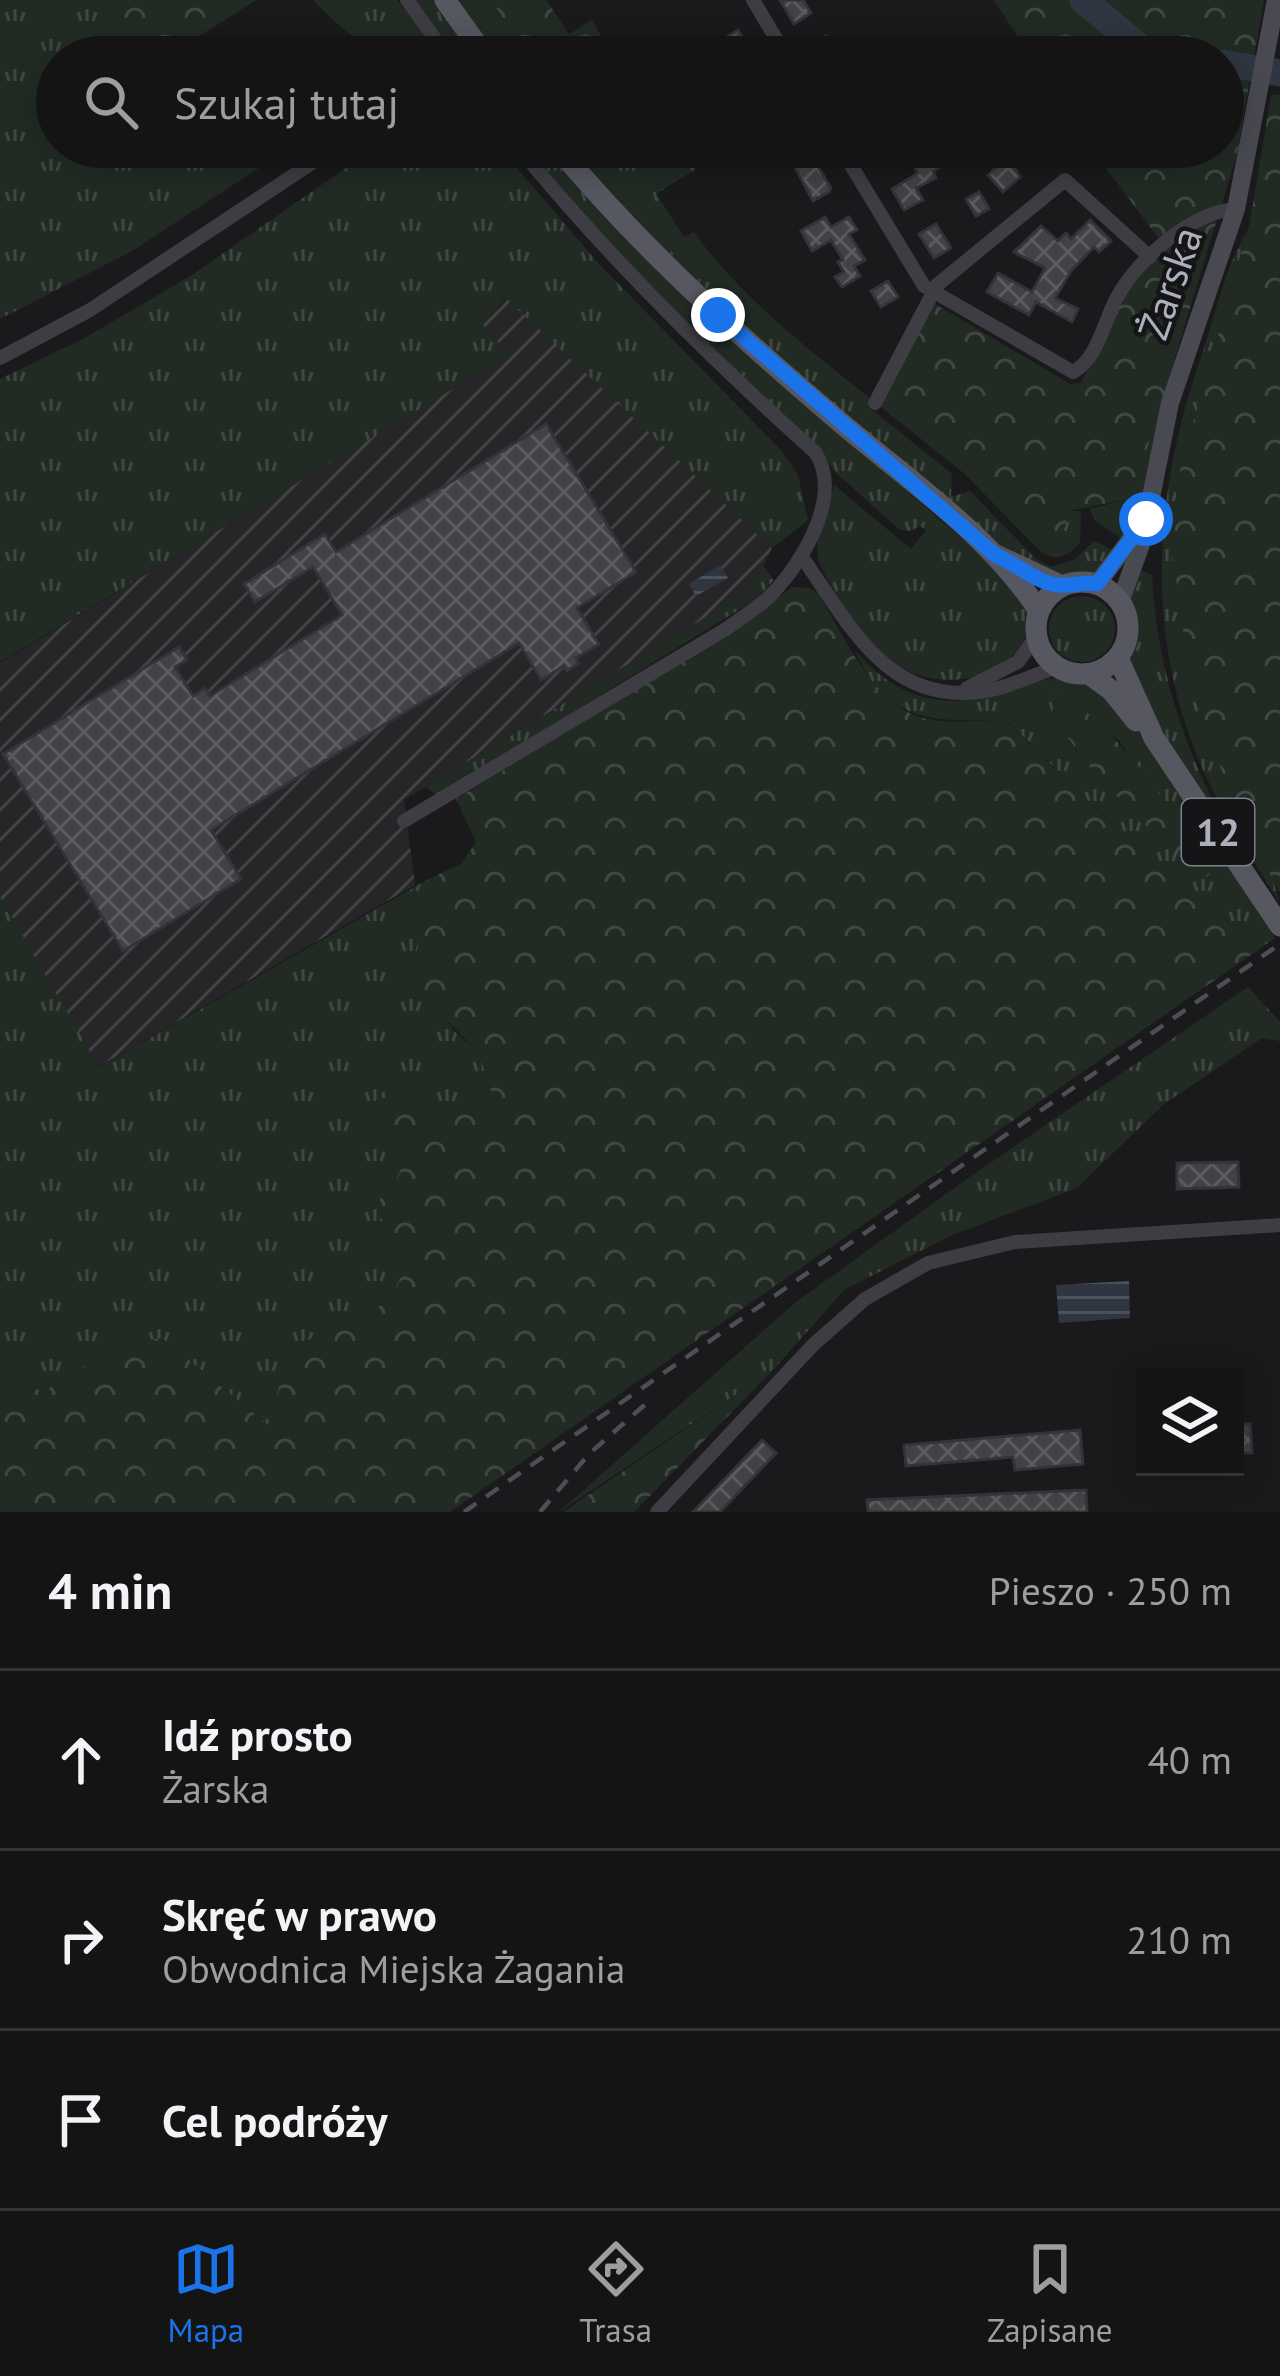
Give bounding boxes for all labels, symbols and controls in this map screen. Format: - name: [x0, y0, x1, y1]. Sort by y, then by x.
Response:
- search box: [36, 36, 1244, 168]
- icon: search: [78, 69, 144, 135]
- text: Szukaj tutaj: [174, 73, 399, 131]
- street label: Żarska: [1125, 219, 1214, 346]
- route end: [691, 288, 745, 342]
- route start: [1119, 492, 1173, 546]
- road number: 12: [1182, 799, 1254, 865]
- map controls: [1136, 1368, 1244, 1476]
- button: layers: [1136, 1368, 1244, 1476]
- text: 4 min: [48, 1557, 172, 1623]
- text: Pieszo · 250 m: [989, 1565, 1232, 1616]
- text: Idź prosto: [162, 1705, 353, 1763]
- icon: ahead: [48, 1727, 114, 1793]
- text: 40 m: [1147, 1734, 1232, 1785]
- text: Żarska: [162, 1763, 269, 1814]
- text: Skręć w prawo: [162, 1885, 437, 1943]
- icon: right: [48, 1907, 114, 1973]
- text: 210 m: [1126, 1914, 1232, 1965]
- text: Obwodnica Miejska Żagania: [162, 1943, 625, 1994]
- icon: arrive: [48, 2087, 114, 2153]
- text: Cel podróży: [162, 2091, 387, 2149]
- tab: Mapa: [168, 2236, 244, 2351]
- tab: Trasa: [579, 2236, 652, 2351]
- tab: Zapisane: [987, 2236, 1112, 2351]

